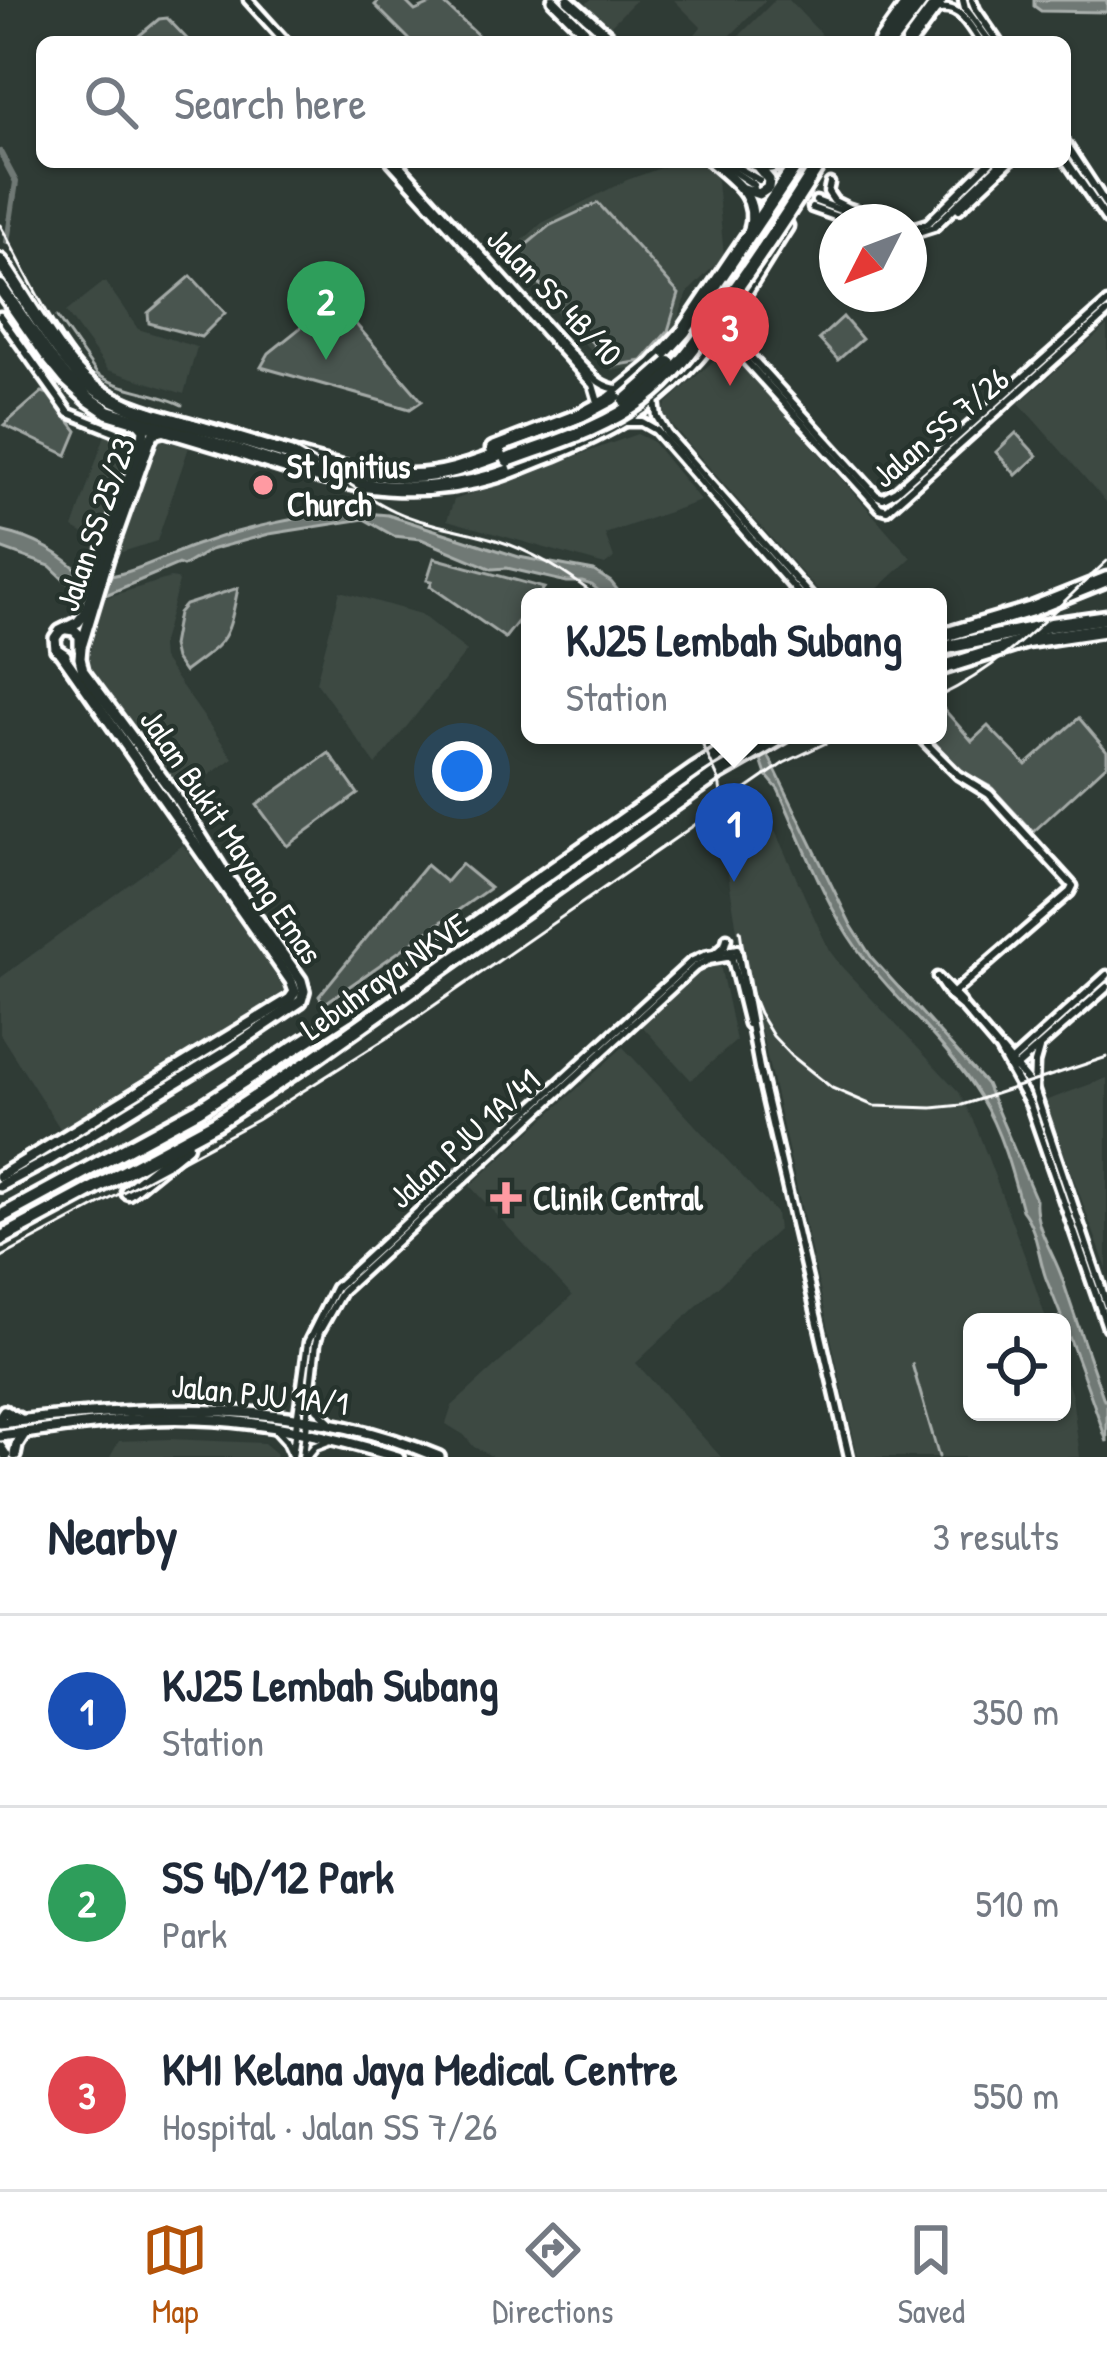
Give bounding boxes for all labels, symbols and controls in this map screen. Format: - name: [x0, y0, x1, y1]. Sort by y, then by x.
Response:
- search box: [36, 36, 1071, 168]
- icon: search: [78, 69, 144, 135]
- text: Search here: [174, 72, 366, 133]
- north arrow: [819, 204, 927, 312]
- street label: Jalan SS 4B/10: [478, 217, 632, 375]
- pin: 2: [287, 261, 365, 360]
- pin: 3: [691, 287, 769, 386]
- street label: Jalan SS 7/26: [862, 357, 1018, 497]
- street label: Jalan SS 25/23: [45, 431, 145, 617]
- place label: St Ignitius Church: [287, 444, 411, 526]
- marker: St Ignitius Church: [250, 472, 276, 498]
- popup: [521, 588, 947, 744]
- text: KJ25 Lembah Subang: [566, 609, 902, 670]
- text: Station: [566, 670, 668, 723]
- street label: Jalan Bukit Mayang Emas: [129, 700, 334, 973]
- your location: [432, 741, 492, 801]
- pin: 1: [695, 783, 773, 882]
- street label: Lebuhraya NKVE: [292, 902, 477, 1051]
- street label: Jalan PJU 1A/41: [379, 1058, 549, 1218]
- place label: Clinik Central: [533, 1176, 704, 1220]
- marker: Clinik Central: [490, 1182, 522, 1214]
- map controls: [963, 1313, 1071, 1421]
- button: locate: [963, 1313, 1071, 1421]
- street label: Jalan PJU 1A/1: [170, 1363, 350, 1425]
- text: Nearby: [48, 1501, 178, 1570]
- text: 3 results: [933, 1509, 1059, 1562]
- text: KJ25 Lembah Subang: [162, 1654, 499, 1715]
- text: 1: [80, 1684, 94, 1737]
- text: 350 m: [972, 1684, 1059, 1737]
- text: Station: [162, 1715, 264, 1768]
- text: SS 4D/12 Park: [162, 1846, 394, 1907]
- text: 2: [78, 1876, 96, 1929]
- text: 510 m: [975, 1876, 1059, 1929]
- text: Park: [162, 1907, 227, 1960]
- text: KMI Kelana Jaya Medical Centre: [162, 2038, 677, 2099]
- text: 3: [78, 2068, 96, 2121]
- text: 550 m: [973, 2068, 1059, 2121]
- text: Hospital · Jalan SS 7/26: [162, 2099, 498, 2152]
- tab: Map: [142, 2217, 208, 2333]
- tab: Directions: [492, 2217, 614, 2333]
- tab: Saved: [898, 2217, 965, 2333]

